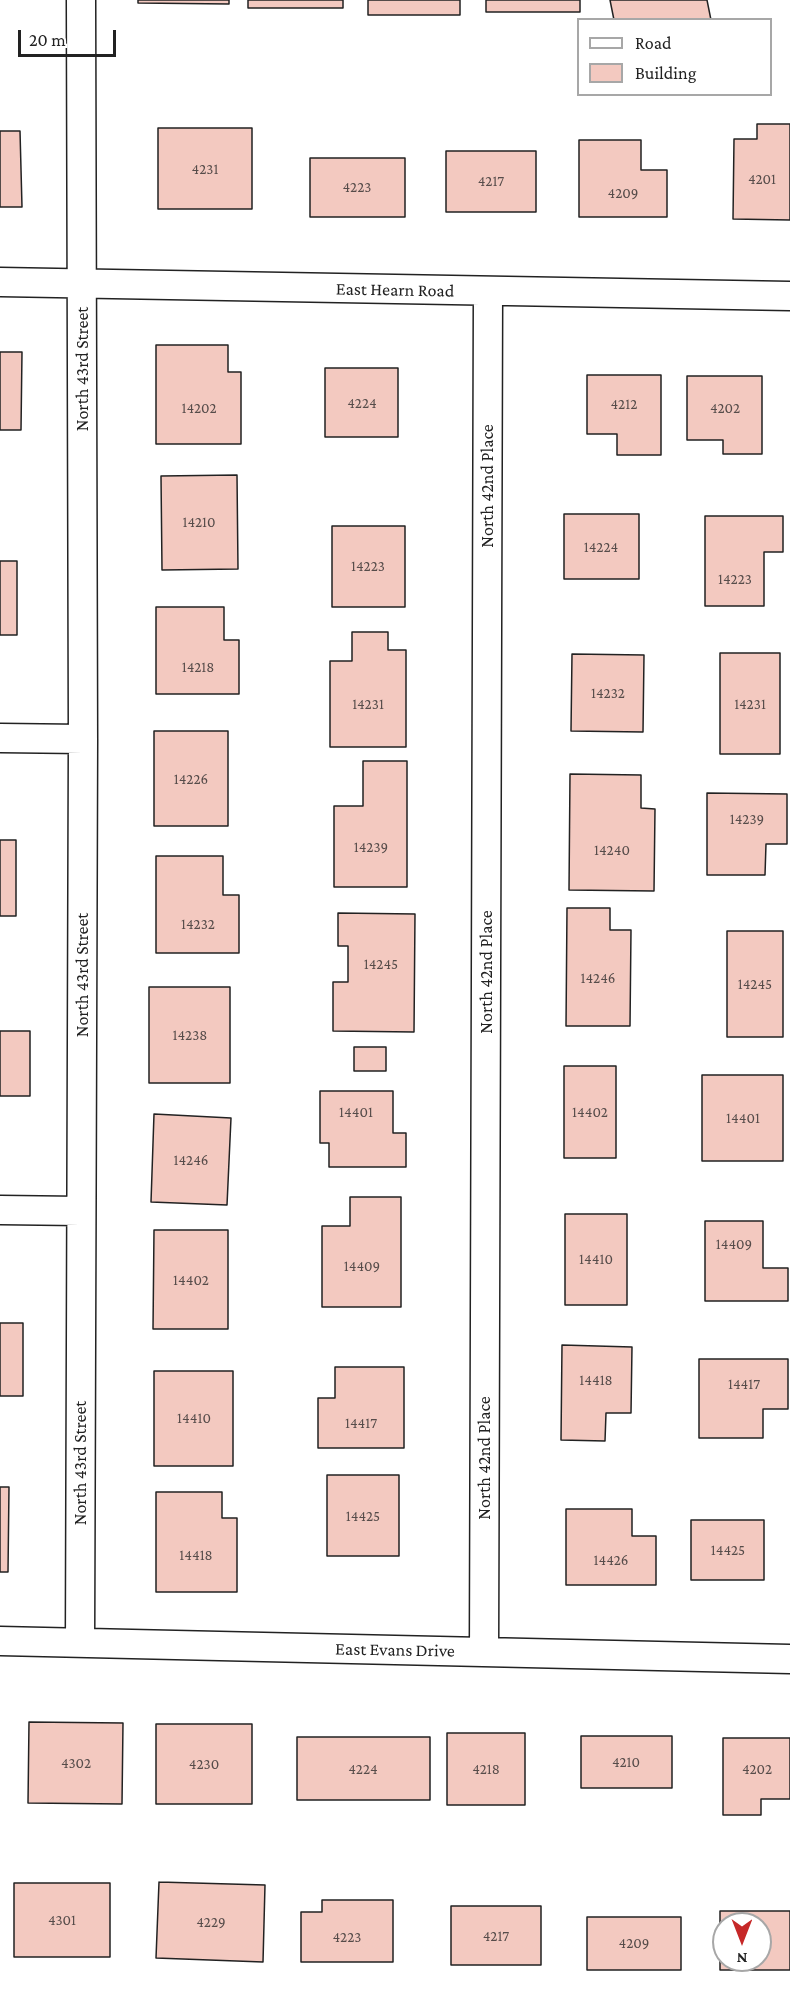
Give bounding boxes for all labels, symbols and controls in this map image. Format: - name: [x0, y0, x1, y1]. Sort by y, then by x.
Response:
- scale bar: [21, 18, 118, 56]
- legend: [577, 18, 772, 96]
- text: 20 m: [29, 30, 66, 50]
- text: Road: [635, 33, 672, 53]
- text: Building: [635, 63, 696, 83]
- house number: 4231: [192, 160, 218, 178]
- house number: 4201: [748, 170, 776, 188]
- house number: 4217: [478, 172, 504, 190]
- house number: 4223: [343, 178, 371, 196]
- house number: 4209: [608, 184, 638, 202]
- street label: East Hearn Road: [336, 278, 454, 302]
- street label: North 43rd Street: [71, 307, 93, 431]
- house number: 4224: [347, 394, 377, 412]
- house number: 4212: [611, 395, 637, 413]
- house number: 14202: [181, 399, 217, 417]
- house number: 4202: [710, 399, 740, 417]
- street label: North 42nd Place: [476, 424, 498, 548]
- house number: 14210: [182, 513, 216, 531]
- house number: 14224: [584, 538, 618, 556]
- house number: 14223: [351, 557, 385, 575]
- house number: 14223: [718, 570, 752, 588]
- house number: 14218: [182, 658, 214, 676]
- house number: 14232: [591, 684, 625, 702]
- house number: 14231: [352, 695, 384, 713]
- house number: 14231: [734, 695, 766, 713]
- house number: 14226: [174, 770, 208, 788]
- house number: 14239: [730, 810, 764, 828]
- house number: 14239: [354, 838, 388, 856]
- house number: 14240: [594, 841, 630, 859]
- street label: North 42nd Place: [475, 910, 497, 1034]
- street label: North 43rd Street: [71, 913, 93, 1037]
- house number: 14232: [181, 915, 215, 933]
- house number: 14245: [364, 955, 398, 973]
- house number: 14246: [581, 969, 615, 987]
- house number: 14245: [738, 975, 772, 993]
- house number: 14238: [173, 1026, 207, 1044]
- house number: 14401: [339, 1103, 373, 1121]
- house number: 14402: [572, 1103, 608, 1121]
- house number: 14401: [726, 1109, 760, 1127]
- house number: 14246: [174, 1151, 208, 1169]
- house number: 14409: [716, 1235, 752, 1253]
- house number: 14410: [579, 1250, 613, 1268]
- house number: 14409: [344, 1257, 380, 1275]
- house number: 14402: [173, 1271, 209, 1289]
- house number: 14418: [579, 1371, 613, 1389]
- house number: 14417: [728, 1375, 760, 1393]
- street label: North 42nd Place: [473, 1396, 495, 1520]
- street label: North 43rd Street: [69, 1401, 91, 1525]
- house number: 14410: [177, 1409, 211, 1427]
- house number: 14417: [345, 1414, 377, 1432]
- house number: 14425: [346, 1507, 380, 1525]
- house number: 14425: [711, 1541, 745, 1559]
- house number: 14418: [179, 1546, 213, 1564]
- house number: 14426: [594, 1551, 628, 1569]
- street label: East Evans Drive: [335, 1638, 455, 1662]
- house number: 4210: [612, 1753, 640, 1771]
- house number: 4302: [61, 1754, 91, 1772]
- house number: 4230: [189, 1755, 219, 1773]
- house number: 4224: [348, 1760, 378, 1778]
- house number: 4218: [472, 1760, 500, 1778]
- house number: 4202: [742, 1760, 772, 1778]
- house number: 4301: [48, 1911, 76, 1929]
- north arrow: [712, 1912, 772, 1972]
- house number: 4229: [196, 1913, 226, 1931]
- house number: 4217: [483, 1927, 509, 1945]
- house number: 4223: [333, 1928, 361, 1946]
- house number: 4209: [619, 1934, 649, 1952]
- text: N: [737, 1950, 747, 1967]

